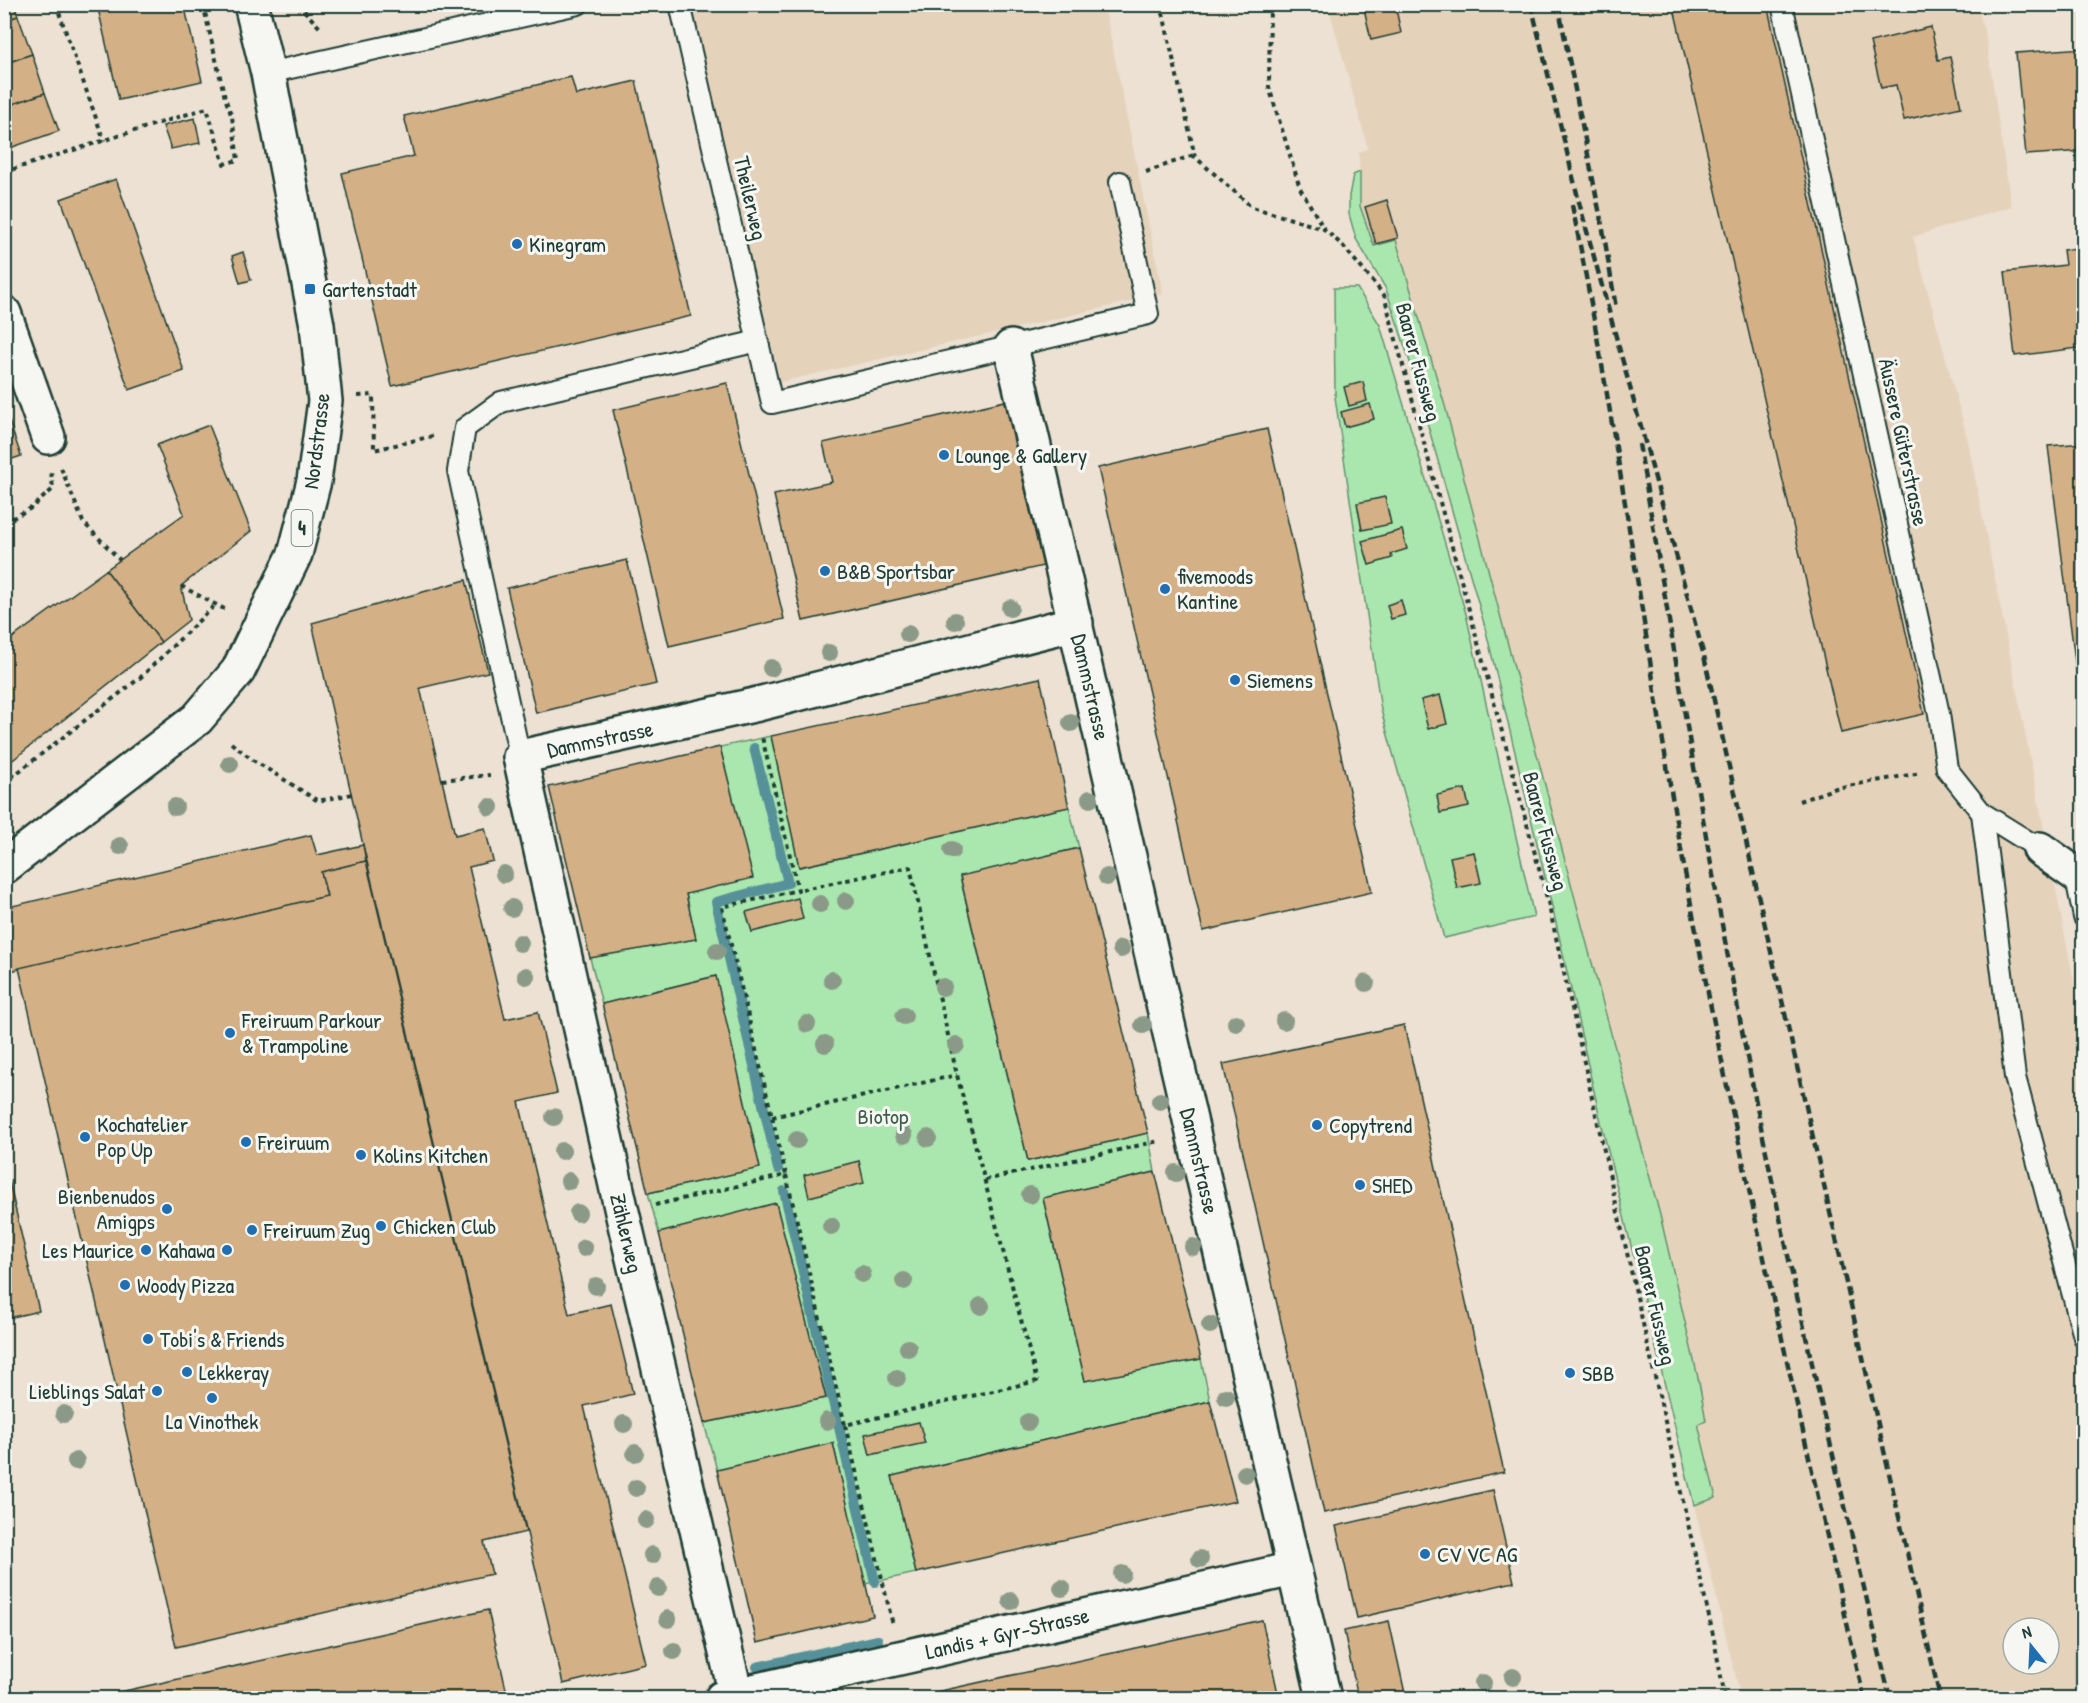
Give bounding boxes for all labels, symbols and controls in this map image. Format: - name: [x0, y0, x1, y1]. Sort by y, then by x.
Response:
- street label: Theilerweg: [727, 153, 775, 243]
- place label: Kinegram: [529, 229, 606, 259]
- marker: Kinegram: [510, 237, 524, 251]
- place label: Gartenstadt: [322, 274, 417, 304]
- marker: Gartenstadt: [303, 282, 317, 296]
- street label: Baarer Fussweg: [1389, 299, 1449, 425]
- street label: Äussere Güterstrasse: [1872, 355, 1936, 529]
- street label: Nordstrasse: [295, 391, 337, 491]
- place label: Lounge & Gallery: [956, 440, 1087, 470]
- marker: Lounge & Gallery: [937, 448, 951, 462]
- road number: 4: [292, 510, 312, 546]
- place label: B&B Sportsbar: [837, 556, 956, 586]
- place label: fivemoods Kantine: [1177, 561, 1253, 616]
- marker: B&B Sportsbar: [818, 564, 832, 578]
- marker: fivemoods Kantine: [1158, 582, 1172, 596]
- street label: Dammstrasse: [1064, 631, 1118, 743]
- place label: Siemens: [1247, 665, 1313, 695]
- marker: Siemens: [1228, 673, 1242, 687]
- street label: Dammstrasse: [544, 713, 656, 765]
- street label: Baarer Fussweg: [1516, 768, 1576, 894]
- place label: Freiruum Parkour & Trampoline: [241, 1005, 382, 1060]
- marker: Freiruum Parkour & Trampoline: [223, 1026, 237, 1040]
- park label: Biotop: [858, 1101, 909, 1131]
- street label: Dammstrasse: [1173, 1105, 1227, 1217]
- place label: Kochatelier Pop Up: [97, 1109, 189, 1164]
- place label: Copytrend: [1329, 1110, 1412, 1140]
- marker: Copytrend: [1310, 1118, 1324, 1132]
- place label: Freiruum: [257, 1127, 329, 1157]
- marker: Kochatelier Pop Up: [78, 1130, 92, 1144]
- marker: Freiruum: [239, 1135, 253, 1149]
- place label: Kolins Kitchen: [373, 1140, 488, 1170]
- marker: Kolins Kitchen: [354, 1148, 368, 1162]
- place label: SHED: [1372, 1170, 1413, 1200]
- marker: SHED: [1353, 1178, 1367, 1192]
- place label: Bienbenudos Amigps: [58, 1181, 155, 1236]
- street label: Zählerweg: [603, 1190, 651, 1276]
- marker: Bienbenudos Amigps: [160, 1202, 174, 1216]
- place label: Chicken Club: [393, 1211, 496, 1241]
- place label: Freiruum Zug: [263, 1215, 370, 1245]
- marker: Chicken Club: [374, 1219, 388, 1233]
- marker: Freiruum Zug: [245, 1223, 259, 1237]
- place label: Les Maurice: [42, 1235, 134, 1265]
- place label: Kahawa: [158, 1235, 215, 1265]
- street label: Baarer Fussweg: [1628, 1242, 1684, 1368]
- marker: Les Maurice: [139, 1243, 153, 1257]
- marker: Kahawa: [220, 1243, 234, 1257]
- place label: Woody Pizza: [137, 1270, 235, 1300]
- marker: Woody Pizza: [118, 1278, 132, 1292]
- place label: Tobi's & Friends: [160, 1324, 284, 1354]
- marker: Tobi's & Friends: [141, 1332, 155, 1346]
- place label: Lekkeray: [199, 1357, 269, 1387]
- place label: SBB: [1582, 1358, 1614, 1388]
- marker: Lekkeray: [180, 1365, 194, 1379]
- marker: SBB: [1563, 1366, 1577, 1380]
- place label: Lieblings Salat: [29, 1376, 145, 1406]
- marker: Lieblings Salat: [150, 1384, 164, 1398]
- marker: La Vinothek: [205, 1391, 219, 1405]
- place label: La Vinothek: [166, 1406, 258, 1436]
- place label: CV VC AG: [1437, 1539, 1518, 1569]
- marker: CV VC AG: [1418, 1547, 1432, 1561]
- street label: Landis + Gyr-Strasse: [922, 1600, 1092, 1666]
- north arrow: [2001, 1616, 2061, 1676]
- text: N: [2019, 1620, 2034, 1644]

